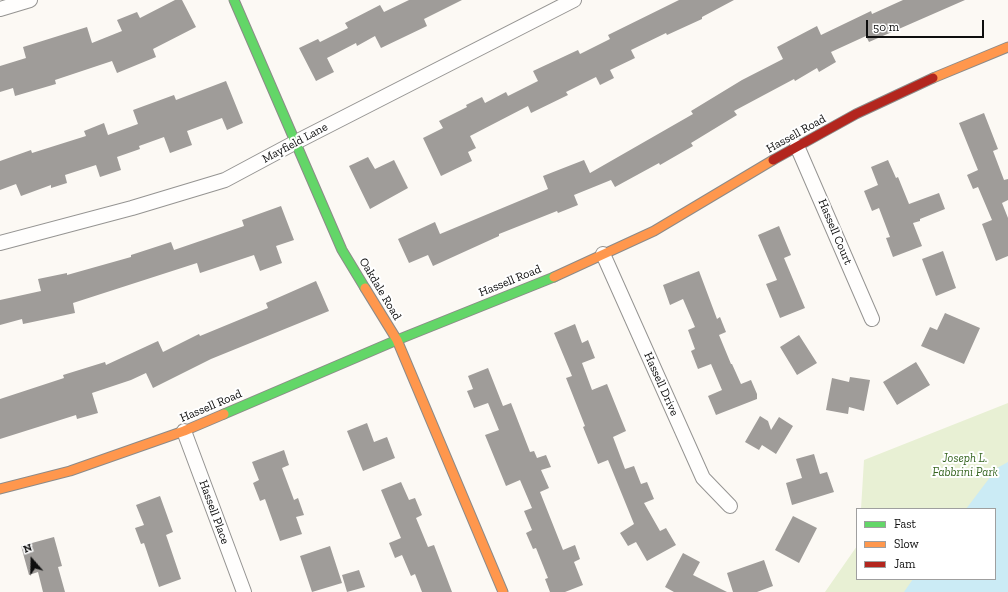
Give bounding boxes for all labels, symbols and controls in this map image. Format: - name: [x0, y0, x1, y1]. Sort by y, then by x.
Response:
- scale bar: [868, 12, 986, 38]
- text: 50 m: [873, 20, 899, 34]
- street label: Hassell Road: [764, 112, 828, 156]
- street label: Mayfield Lane: [260, 120, 330, 166]
- street label: Hassell Court: [815, 197, 855, 267]
- street label: Oakdale Road: [356, 255, 404, 323]
- street label: Hassell Road: [477, 262, 543, 300]
- street label: Hassell Drive: [641, 350, 681, 418]
- street label: Hassell Road: [178, 387, 244, 425]
- park label: Joseph L. Fabbrini Park: [932, 452, 998, 480]
- street label: Hassell Place: [196, 478, 232, 546]
- legend: [856, 508, 996, 580]
- text: Fast: [894, 517, 916, 531]
- text: Slow: [894, 537, 919, 551]
- north arrow: [12, 540, 52, 580]
- text: N: [22, 541, 34, 556]
- text: Jam: [894, 557, 915, 571]

